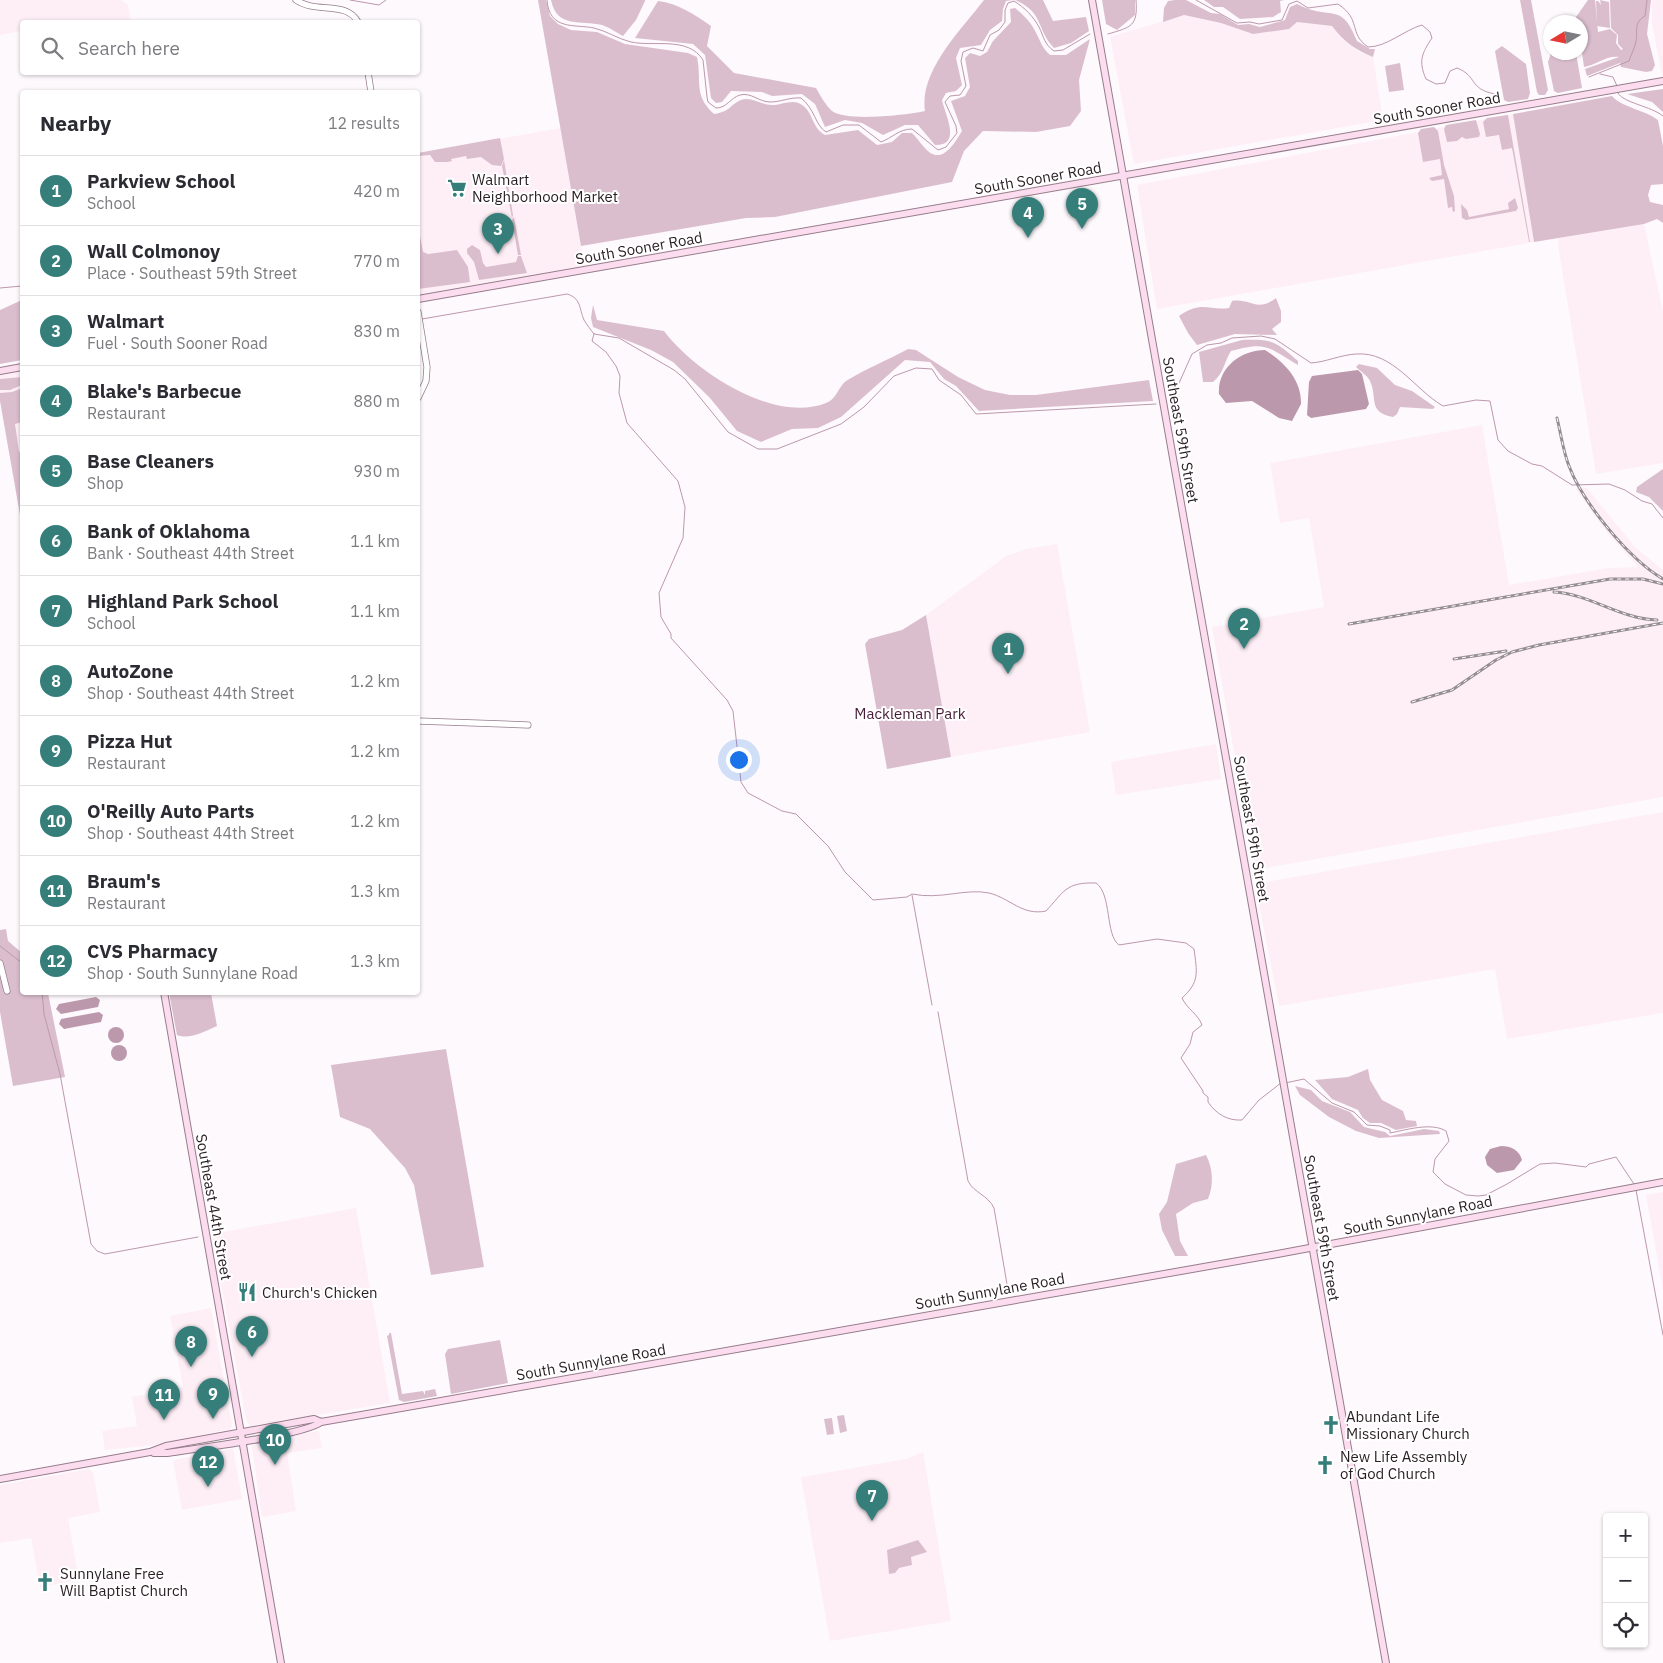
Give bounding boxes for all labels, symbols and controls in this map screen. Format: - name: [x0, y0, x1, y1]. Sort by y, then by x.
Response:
- north arrow: [1543, 15, 1588, 60]
- search box: [20, 20, 420, 75]
- icon: search: [38, 34, 66, 62]
- text: Search here: [78, 36, 180, 60]
- street label: South Sooner Road: [1372, 87, 1502, 129]
- text: Nearby: [40, 109, 111, 137]
- text: 12 results: [328, 113, 400, 133]
- street label: South Sooner Road: [973, 157, 1103, 199]
- text: Parkview School: [87, 169, 235, 193]
- place label: Walmart Neighborhood Market: [472, 170, 618, 206]
- supermarket icon: Walmart Neighborhood Market: [446, 177, 468, 199]
- text: 1: [51, 181, 61, 201]
- text: 420 m: [353, 181, 400, 201]
- pin: 5: [1066, 188, 1098, 229]
- text: School: [87, 193, 136, 213]
- pin: 4: [1012, 197, 1044, 238]
- pin: 3: [482, 213, 514, 254]
- street label: South Sooner Road: [574, 227, 704, 269]
- text: Wall Colmonoy: [87, 239, 220, 263]
- text: 2: [51, 251, 61, 271]
- text: 770 m: [353, 251, 400, 271]
- text: Place · Southeast 59th Street: [87, 263, 297, 283]
- text: Walmart: [87, 309, 164, 333]
- text: 3: [51, 321, 61, 341]
- text: 830 m: [353, 321, 400, 341]
- text: Fuel · South Sooner Road: [87, 333, 268, 353]
- street label: Southeast 59th Street: [1159, 355, 1203, 505]
- text: Blake's Barbecue: [87, 379, 241, 403]
- text: 4: [51, 391, 61, 411]
- text: 880 m: [353, 391, 400, 411]
- text: Restaurant: [87, 403, 166, 423]
- text: Base Cleaners: [87, 449, 214, 473]
- text: 5: [51, 461, 61, 481]
- text: 930 m: [353, 461, 400, 481]
- text: Shop: [87, 473, 124, 493]
- text: Bank of Oklahoma: [87, 519, 250, 543]
- text: 6: [51, 531, 61, 551]
- text: 1.1 km: [350, 531, 400, 551]
- text: Bank · Southeast 44th Street: [87, 543, 294, 563]
- text: Highland Park School: [87, 589, 278, 613]
- text: 7: [51, 601, 61, 621]
- text: 1.1 km: [350, 601, 400, 621]
- pin: 2: [1228, 608, 1260, 649]
- text: School: [87, 613, 136, 633]
- pin: 1: [992, 633, 1024, 674]
- text: AutoZone: [87, 659, 173, 683]
- text: 8: [51, 671, 61, 691]
- text: 1.2 km: [350, 671, 400, 691]
- text: Shop · Southeast 44th Street: [87, 683, 294, 703]
- park label: Mackleman Park: [854, 704, 966, 723]
- text: Pizza Hut: [87, 729, 172, 753]
- text: 9: [51, 741, 61, 761]
- text: 1.2 km: [350, 741, 400, 761]
- your location: [726, 747, 752, 773]
- text: Restaurant: [87, 753, 166, 773]
- street label: Southeast 59th Street: [1230, 754, 1274, 904]
- text: O'Reilly Auto Parts: [87, 799, 254, 823]
- text: 10: [46, 811, 66, 831]
- text: 1.2 km: [350, 811, 400, 831]
- text: Shop · Southeast 44th Street: [87, 823, 294, 843]
- text: Braum's: [87, 869, 161, 893]
- text: 11: [46, 881, 66, 901]
- text: 1.3 km: [350, 881, 400, 901]
- text: Restaurant: [87, 893, 166, 913]
- text: CVS Pharmacy: [87, 939, 218, 963]
- text: 12: [46, 951, 66, 971]
- text: 1.3 km: [350, 951, 400, 971]
- text: Shop · South Sunnylane Road: [87, 963, 298, 983]
- street label: Southeast 44th Street: [192, 1132, 236, 1282]
- street label: Southeast 59th Street: [1300, 1153, 1344, 1303]
- street label: South Sunnylane Road: [1342, 1191, 1494, 1239]
- street label: South Sunnylane Road: [914, 1268, 1066, 1314]
- restaurant icon: Church's Chicken: [236, 1281, 258, 1303]
- place label: Church's Chicken: [262, 1283, 378, 1302]
- pin: 6: [236, 1316, 268, 1357]
- pin: 8: [175, 1326, 207, 1367]
- street label: South Sunnylane Road: [515, 1339, 667, 1385]
- pin: 9: [197, 1378, 229, 1419]
- pin: 11: [148, 1379, 180, 1420]
- place label: Abundant Life Missionary Church: [1346, 1407, 1470, 1443]
- church icon: Abundant Life Missionary Church: [1320, 1414, 1342, 1436]
- pin: 10: [259, 1424, 291, 1465]
- pin: 12: [192, 1446, 224, 1487]
- place label: New Life Assembly of God Church: [1340, 1447, 1468, 1483]
- church icon: New Life Assembly of God Church: [1314, 1454, 1336, 1476]
- pin: 7: [856, 1480, 888, 1521]
- map controls: [1603, 1513, 1648, 1648]
- button: +: [1603, 1513, 1648, 1558]
- button: −: [1603, 1558, 1648, 1603]
- place label: Sunnylane Free Will Baptist Church: [60, 1564, 188, 1600]
- church icon: Sunnylane Free Will Baptist Church: [34, 1571, 56, 1593]
- button: locate: [1603, 1603, 1648, 1648]

